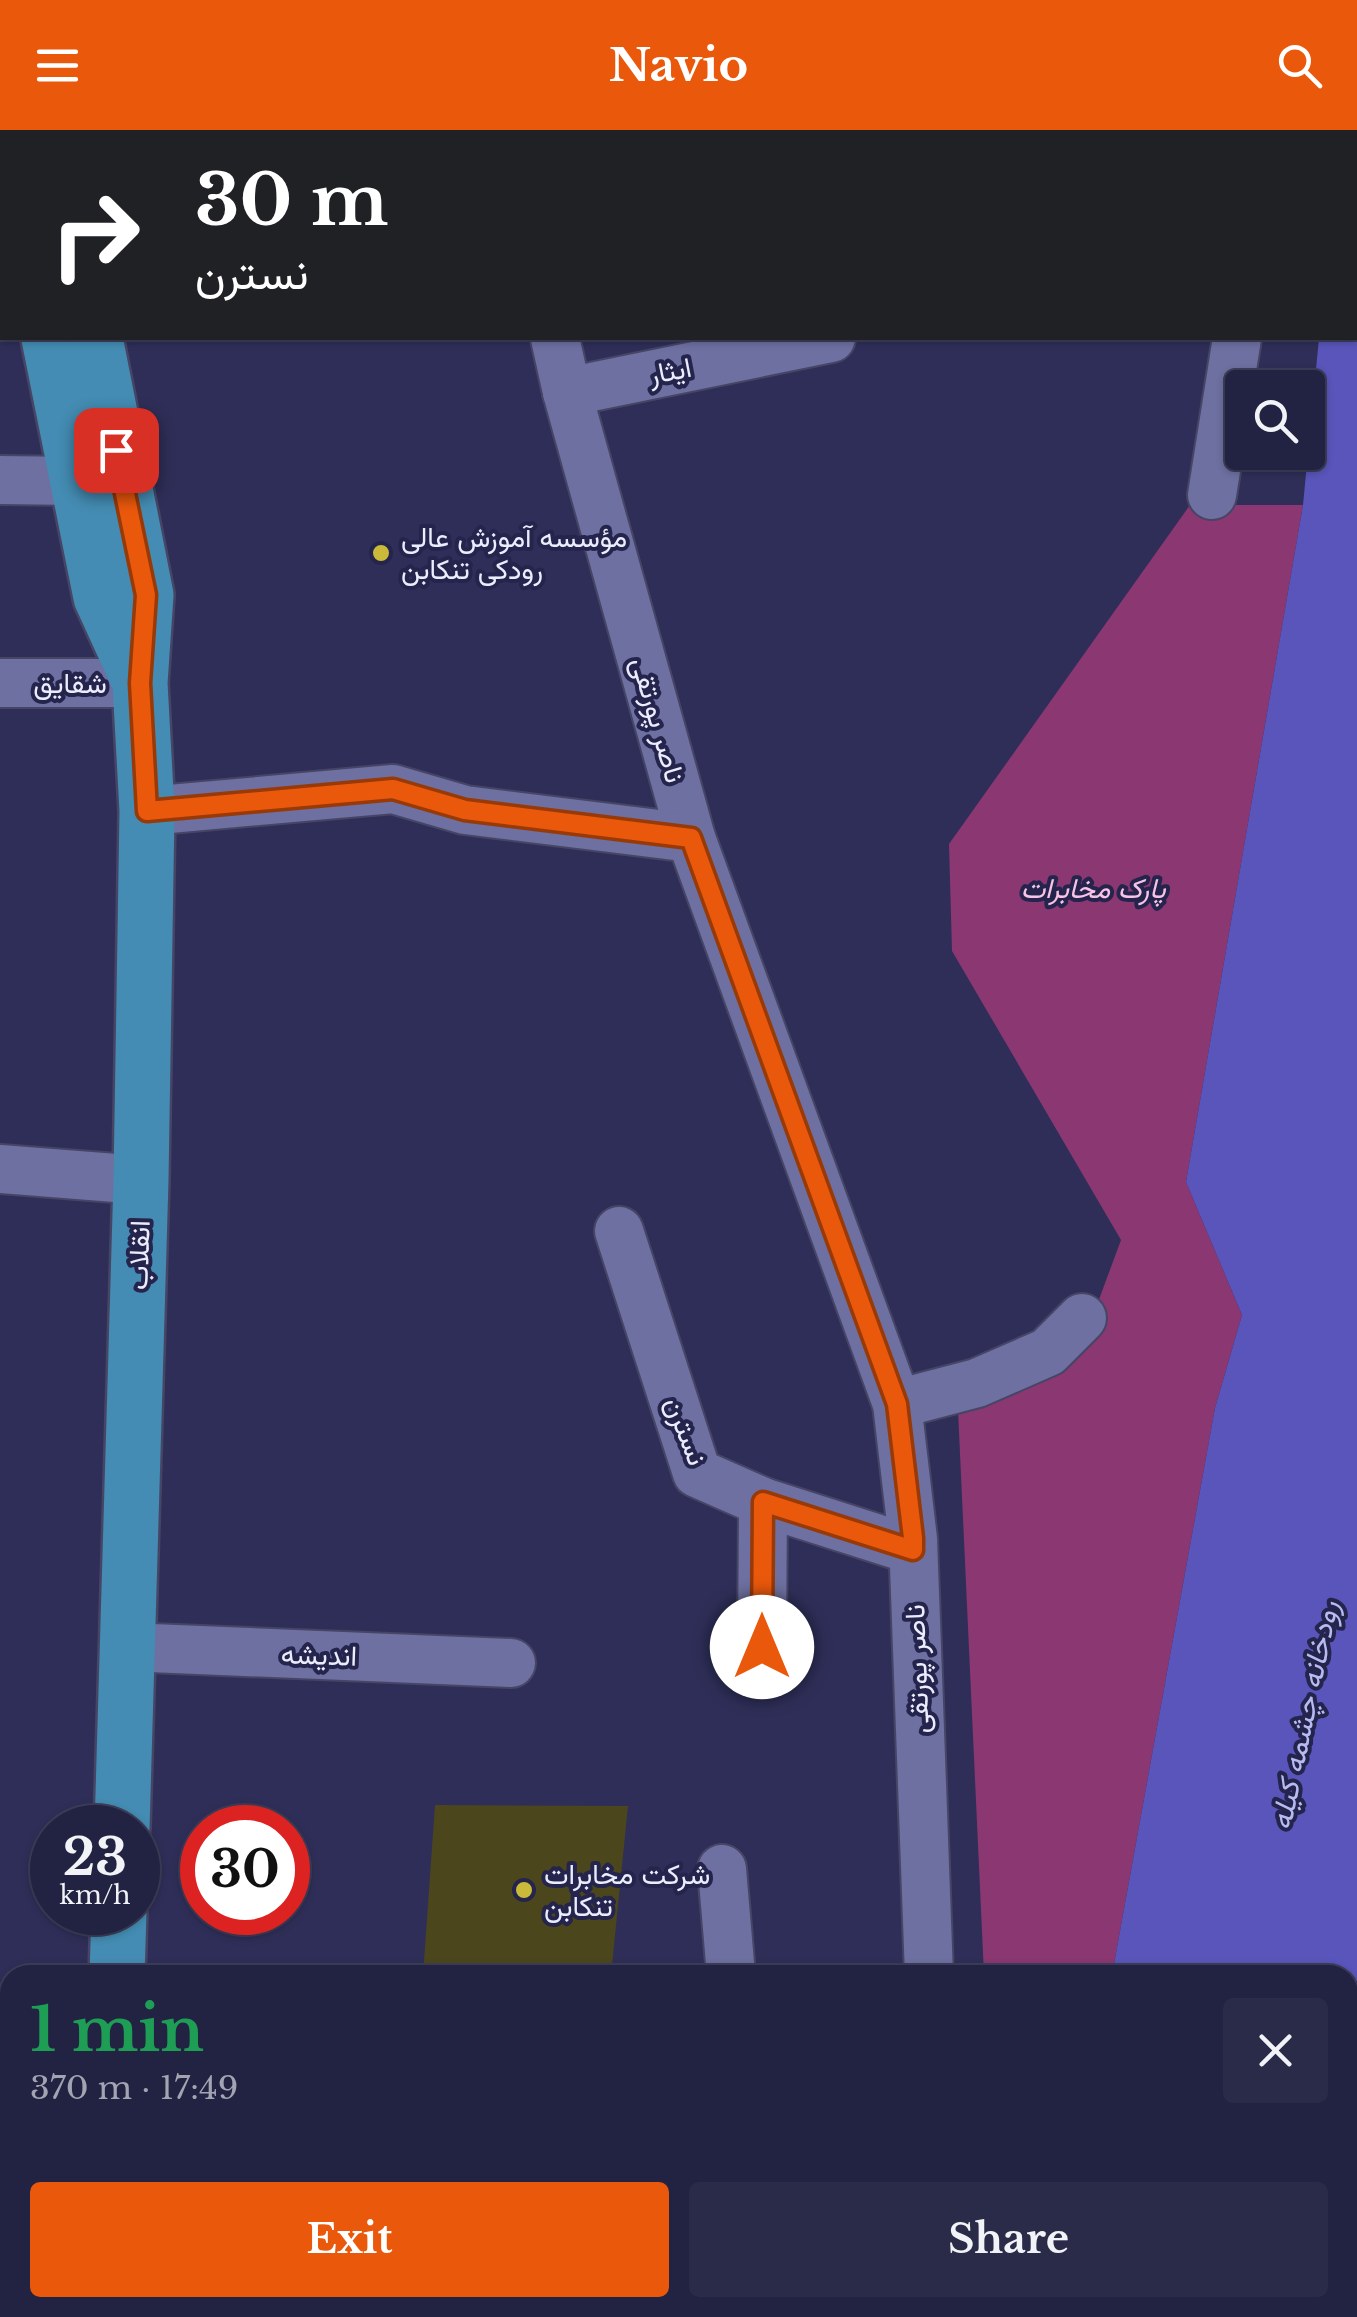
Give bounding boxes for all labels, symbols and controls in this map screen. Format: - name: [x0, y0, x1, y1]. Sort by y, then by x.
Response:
- text: Navio: [609, 37, 748, 93]
- icon: menu: [30, 38, 85, 93]
- icon: search: [1272, 38, 1327, 93]
- text: 30 m: [195, 157, 388, 244]
- icon: right: [30, 170, 160, 300]
- text: نسترن: [195, 245, 308, 301]
- street label: ایثار: [645, 350, 694, 392]
- map controls: [1225, 370, 1325, 470]
- button: search: [1225, 370, 1325, 470]
- pin: [74, 408, 159, 493]
- icon: arrive: [89, 423, 144, 478]
- place label: مؤسسه آموزش عالی رودکی تنکابن: [401, 520, 627, 587]
- marker: مؤسسه آموزش عالی رودکی تنکابن: [370, 542, 392, 564]
- street label: ناصر پورتقی: [622, 653, 693, 787]
- street label: شقایق: [33, 666, 107, 701]
- park label: پارک مخابرات: [1021, 871, 1167, 907]
- street label: انقلاب: [120, 1220, 158, 1290]
- street label: نسترن: [657, 1392, 715, 1470]
- position arrow: [710, 1595, 814, 1699]
- water label: رودخانه چشمه کیله: [1262, 1597, 1348, 1833]
- street label: ناصر پورتقی: [897, 1604, 938, 1734]
- street label: اندیشه: [280, 1636, 358, 1674]
- speed limit sign: 30: [180, 1805, 310, 1935]
- text: 23: [63, 1826, 127, 1889]
- place label: شرکت مخابرات تنکابن: [544, 1857, 710, 1924]
- marker: شرکت مخابرات تنکابن: [513, 1879, 535, 1901]
- text: km/h: [60, 1880, 130, 1911]
- text: 1 min: [30, 1993, 204, 2067]
- button: close: [1223, 1998, 1328, 2103]
- text: 370 m · 17:49: [30, 2068, 238, 2108]
- button: Exit: [30, 2182, 669, 2297]
- button: Share: [689, 2182, 1328, 2297]

